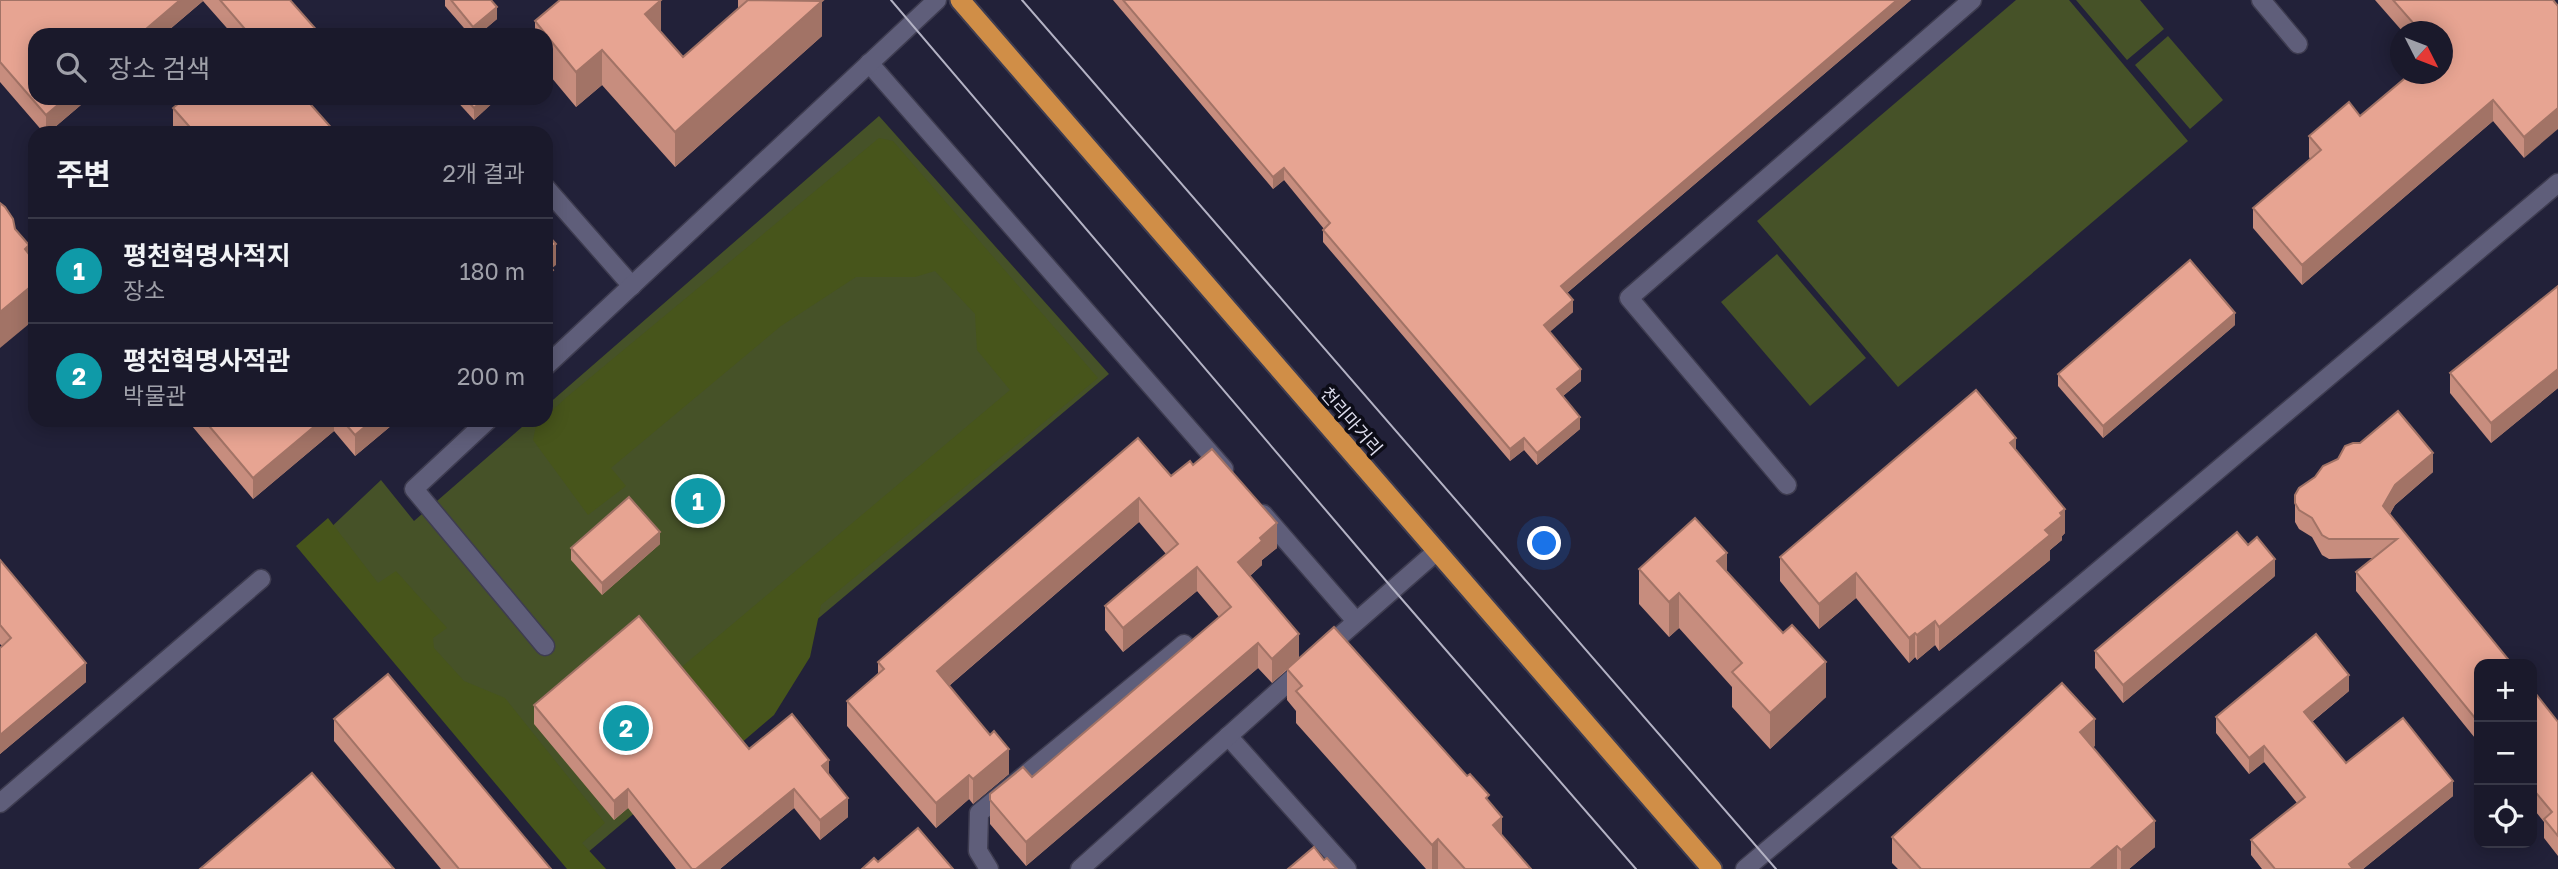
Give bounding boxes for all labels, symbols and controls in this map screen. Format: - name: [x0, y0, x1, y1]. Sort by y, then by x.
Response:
- north arrow: [2390, 21, 2453, 84]
- search box: [28, 28, 553, 105]
- icon: search: [52, 48, 90, 86]
- text: 장소 검색: [108, 53, 210, 84]
- text: 주변: [56, 156, 111, 192]
- text: 2개 결과: [442, 159, 525, 187]
- text: 평천혁명사적지: [123, 240, 290, 271]
- text: 1: [73, 257, 85, 285]
- text: 180 m: [459, 257, 525, 285]
- text: 장소: [123, 276, 165, 304]
- text: 평천혁명사적관: [123, 345, 290, 376]
- text: 2: [72, 362, 86, 390]
- text: 200 m: [457, 362, 525, 390]
- text: 박물관: [123, 381, 186, 409]
- street label: 천리마거리: [1317, 383, 1387, 459]
- pin: 1: [675, 475, 721, 527]
- your location: [1527, 526, 1561, 560]
- map controls: [2474, 659, 2537, 848]
- button: +: [2474, 659, 2537, 722]
- pin: 2: [603, 702, 649, 754]
- button: −: [2474, 722, 2537, 785]
- button: locate: [2474, 785, 2537, 848]

